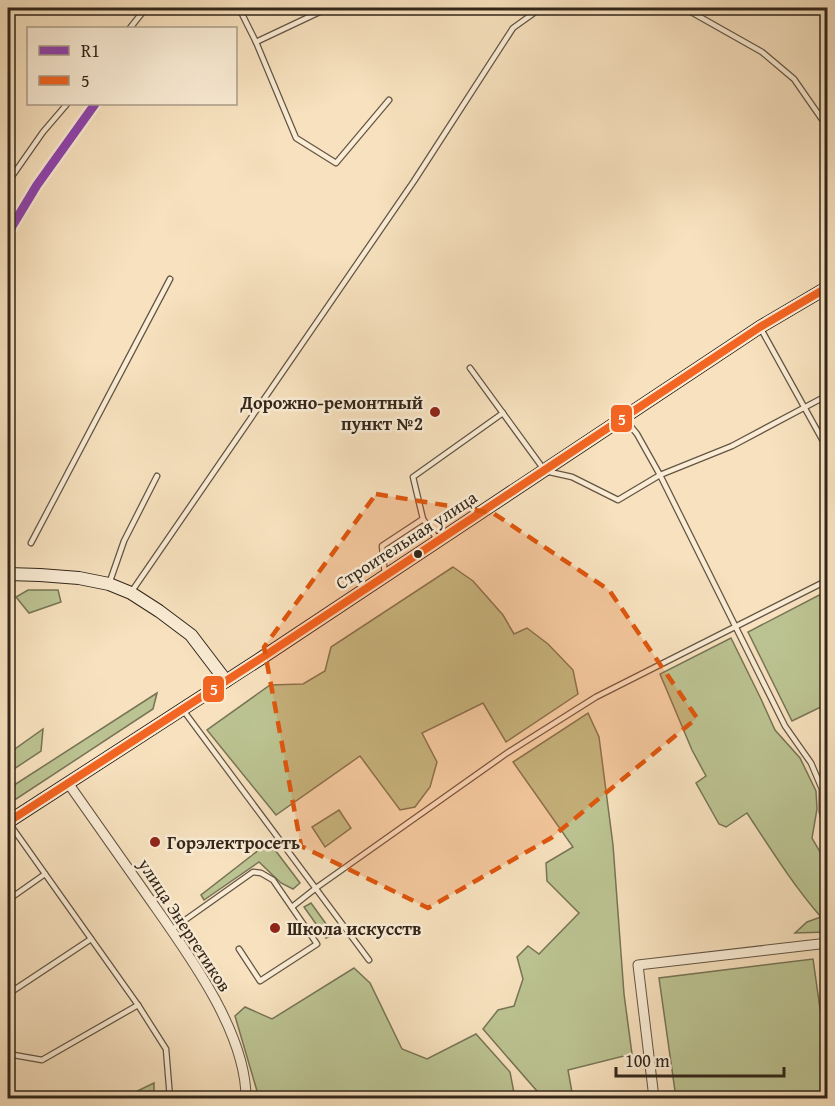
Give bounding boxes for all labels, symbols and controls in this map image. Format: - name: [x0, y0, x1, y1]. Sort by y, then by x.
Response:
- legend: [27, 27, 237, 105]
- text: R1: [81, 37, 100, 64]
- text: 5: [81, 67, 90, 94]
- place label: Дорожно-ремонтный пункт №2: [239, 389, 423, 437]
- line badge: 5: [610, 404, 633, 433]
- marker: Дорожно-ремонтный пункт №2: [428, 405, 442, 419]
- text: 5: [618, 407, 626, 431]
- street label: Строительная улица: [330, 484, 483, 596]
- unlabelled marker: [412, 548, 424, 560]
- line badge: 5: [202, 675, 225, 703]
- text: 5: [210, 677, 218, 701]
- place label: Горэлектросеть: [167, 829, 300, 856]
- marker: Горэлектросеть: [148, 835, 162, 849]
- street label: улица Энергетиков: [131, 852, 238, 997]
- place label: Школа искусств: [287, 915, 421, 942]
- marker: Школа искусств: [268, 921, 282, 935]
- scale bar: [616, 1040, 784, 1078]
- text: 100 m: [625, 1047, 670, 1074]

